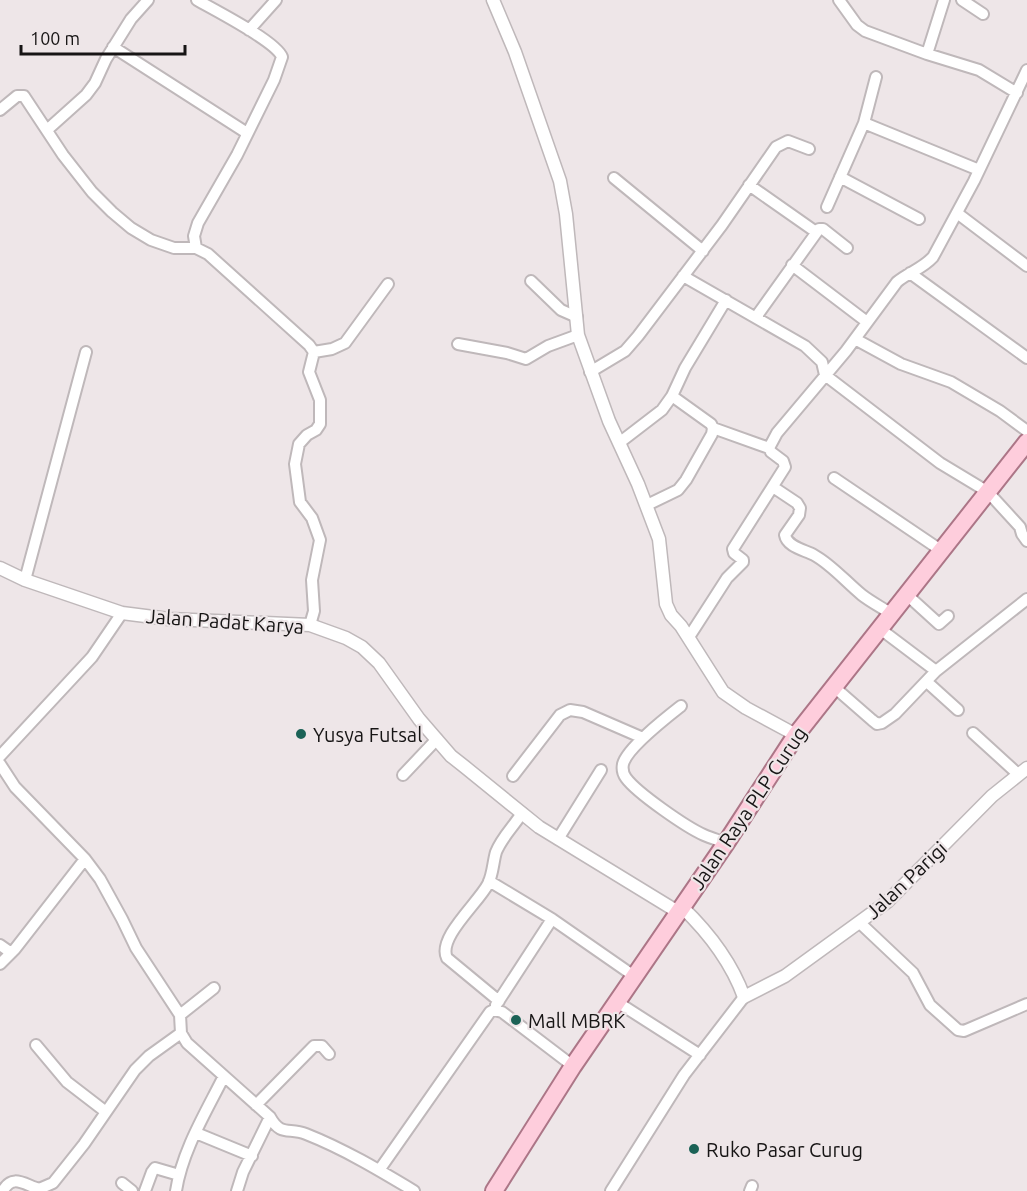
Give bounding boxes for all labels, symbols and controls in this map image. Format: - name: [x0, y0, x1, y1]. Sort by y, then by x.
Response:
- scale bar: [21, 18, 184, 56]
- text: 100 m: [30, 28, 80, 48]
- street label: Jalan Padat Karya: [145, 604, 305, 638]
- street label: Jalan Raya PLP Curug: [685, 722, 811, 894]
- place label: Yusya Futsal: [313, 723, 422, 746]
- marker: Yusya Futsal: [294, 727, 308, 741]
- street label: Jalan Parigi: [861, 837, 951, 923]
- place label: Mall MBRK: [528, 1009, 625, 1032]
- marker: Mall MBRK: [509, 1013, 523, 1027]
- place label: Ruko Pasar Curug: [706, 1138, 863, 1161]
- marker: Ruko Pasar Curug: [687, 1142, 701, 1156]

